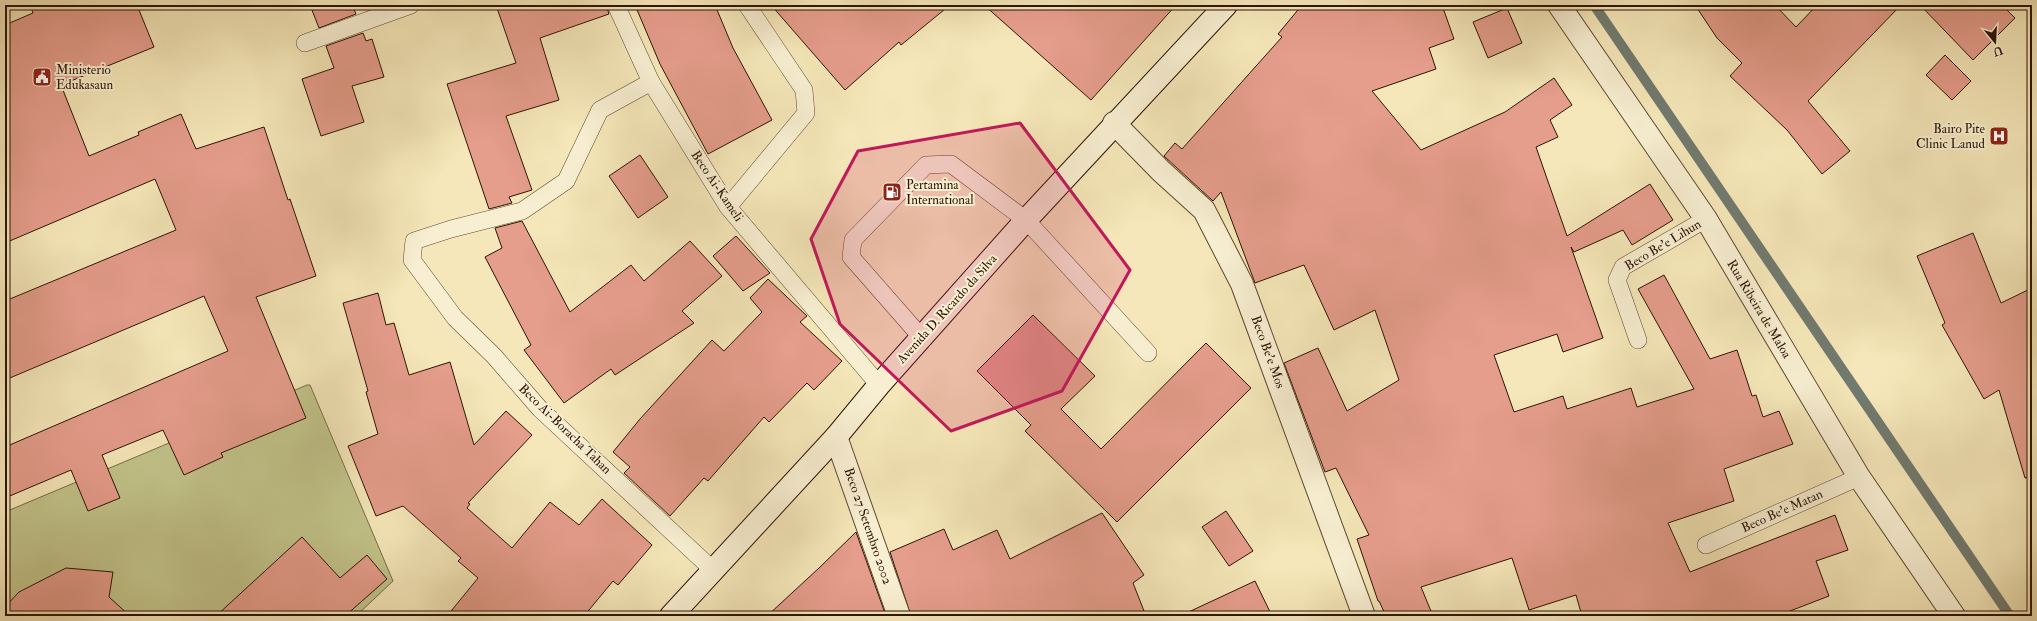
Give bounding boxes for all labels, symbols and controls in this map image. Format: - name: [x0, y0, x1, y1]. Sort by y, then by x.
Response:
- north arrow: [1975, 22, 2015, 62]
- text: U: [1991, 43, 2004, 59]
- place label: Ministerio Edukasaun: [56, 62, 113, 93]
- public building icon: Ministerio Edukasaun: [31, 66, 53, 88]
- place label: Bairo Pite Clinic Lanud: [1916, 121, 1986, 152]
- hospital icon: Bairo Pite Clinic Lanud: [1988, 125, 2010, 147]
- street label: Beco Ai-Kameli: [687, 148, 747, 225]
- place label: Pertamina International: [906, 177, 974, 208]
- fuel station icon: Pertamina International: [881, 181, 903, 203]
- street label: Beco Be'e Lihun: [1622, 216, 1704, 274]
- street label: Avenida D. Ricardo da Silva: [893, 251, 1001, 368]
- street label: Rua Ribeira de Maloa: [1723, 257, 1795, 362]
- street label: Beco Be'e Mos: [1247, 313, 1289, 391]
- street label: Beco Ai-Boracha Tahan: [515, 381, 615, 478]
- street label: Beco 27 Setembro 2002: [841, 466, 896, 587]
- street label: Beco Be'e Matan: [1739, 486, 1825, 536]

